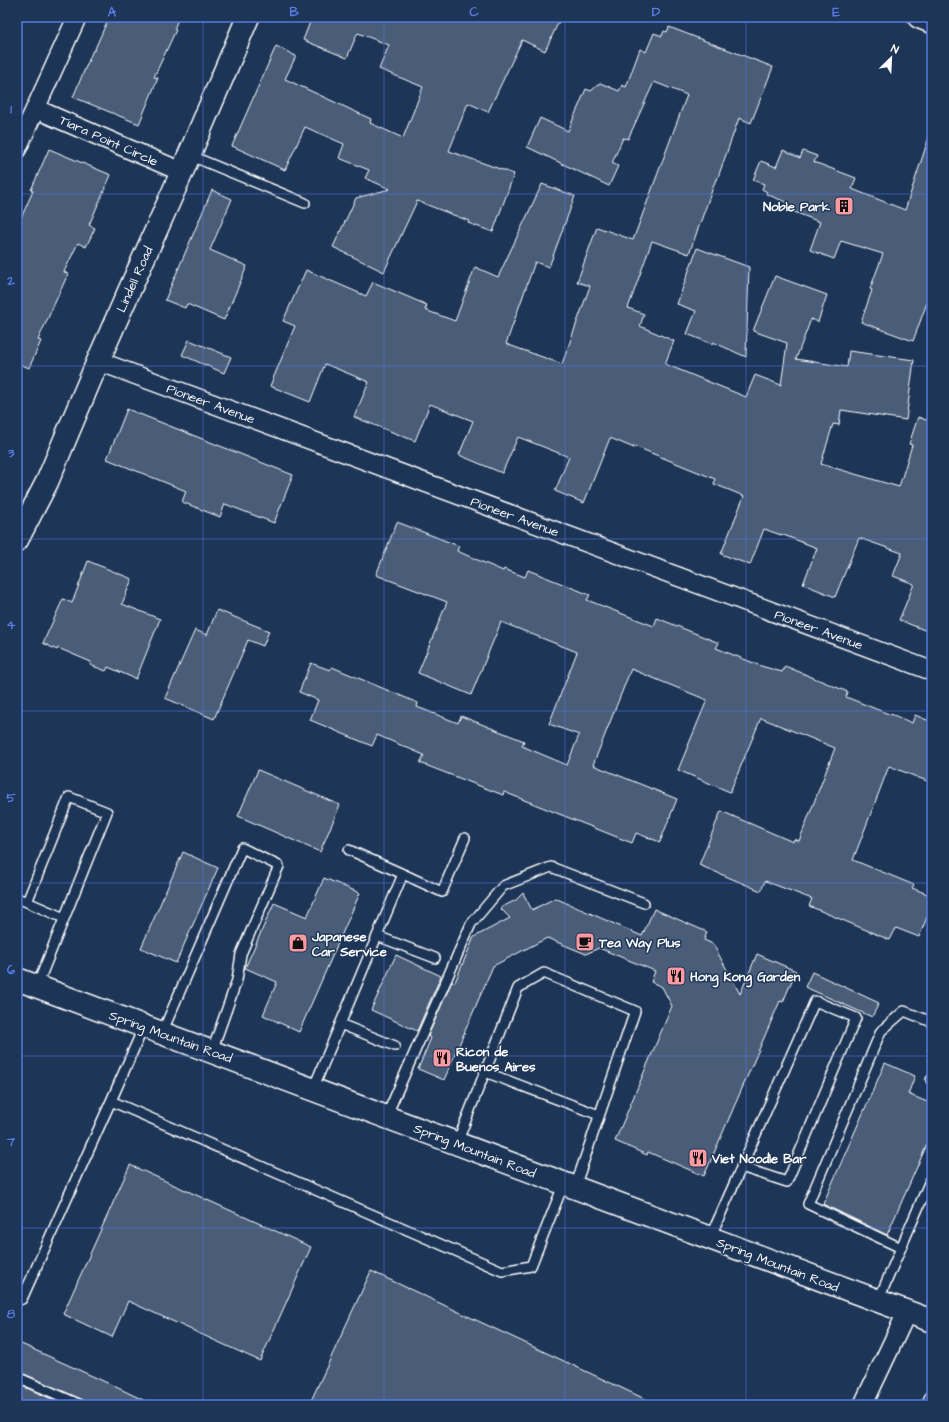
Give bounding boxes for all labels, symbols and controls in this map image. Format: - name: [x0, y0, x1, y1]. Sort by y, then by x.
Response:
- text: A: [108, 3, 117, 21]
- text: B: [289, 3, 299, 21]
- text: C: [469, 3, 479, 21]
- text: D: [652, 3, 661, 21]
- text: E: [832, 3, 840, 21]
- north arrow: [871, 38, 911, 78]
- text: N: [889, 41, 901, 58]
- text: 1: [10, 100, 12, 118]
- street label: Tiara Point Circle: [57, 111, 161, 171]
- building icon: Noble Park: [833, 195, 855, 217]
- place label: Noble Park: [763, 198, 831, 216]
- street label: Lindell Road: [112, 243, 158, 315]
- text: 2: [6, 272, 15, 290]
- street label: Pioneer Avenue: [164, 380, 257, 428]
- text: 3: [7, 444, 15, 462]
- street label: Pioneer Avenue: [468, 493, 561, 541]
- street label: Pioneer Avenue: [772, 606, 865, 654]
- text: 4: [7, 616, 16, 634]
- text: 5: [6, 789, 16, 807]
- place label: Japanese Car Service: [311, 928, 387, 961]
- cafe icon: Tea Way Plus: [574, 931, 596, 953]
- shop icon: Japanese Car Service: [287, 932, 309, 954]
- place label: Tea Way Plus: [598, 934, 681, 953]
- text: 6: [7, 961, 16, 979]
- restaurant icon: Hong Kong Garden: [665, 965, 687, 987]
- place label: Hong Kong Garden: [690, 968, 801, 988]
- street label: Spring Mountain Road: [106, 1006, 235, 1069]
- place label: Ricon de Buenos Aires: [456, 1043, 536, 1076]
- restaurant icon: Ricon de Buenos Aires: [431, 1047, 453, 1069]
- street label: Spring Mountain Road: [411, 1119, 539, 1184]
- text: 7: [6, 1133, 16, 1151]
- restaurant icon: Viet Noodle Bar: [687, 1147, 709, 1169]
- place label: Viet Noodle Bar: [711, 1150, 807, 1168]
- street label: Spring Mountain Road: [714, 1233, 842, 1298]
- text: 8: [7, 1305, 16, 1323]

